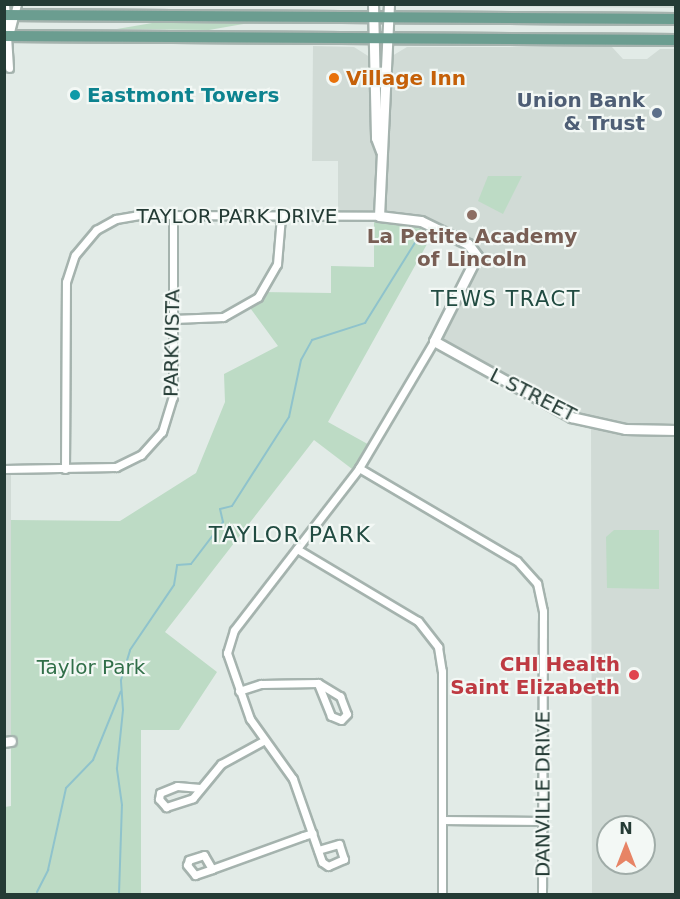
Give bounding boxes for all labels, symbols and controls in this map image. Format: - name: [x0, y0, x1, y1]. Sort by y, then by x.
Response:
- place label: Village Inn: [346, 66, 466, 90]
- marker: Village Inn: [327, 71, 341, 85]
- place label: Eastmont Towers: [87, 83, 280, 107]
- marker: Eastmont Towers: [68, 88, 82, 102]
- place label: Union Bank & Trust: [516, 89, 645, 136]
- marker: Union Bank & Trust: [650, 106, 664, 120]
- street label: TAYLOR PARK DRIVE: [137, 204, 337, 228]
- marker: La Petite Academy of Lincoln: [465, 208, 479, 222]
- place label: La Petite Academy of Lincoln: [367, 225, 577, 272]
- district label: TEWS TRACT: [431, 286, 581, 312]
- street label: PARKVISTA: [159, 289, 185, 397]
- street label: L STREET: [486, 363, 580, 427]
- district label: TAYLOR PARK: [209, 522, 371, 548]
- place label: CHI Health Saint Elizabeth: [450, 652, 620, 699]
- park label: Taylor Park: [37, 655, 145, 679]
- marker: CHI Health Saint Elizabeth: [625, 666, 643, 684]
- street label: DANVILLE DRIVE: [531, 711, 555, 877]
- north arrow: [596, 815, 656, 875]
- text: N: [619, 819, 633, 838]

